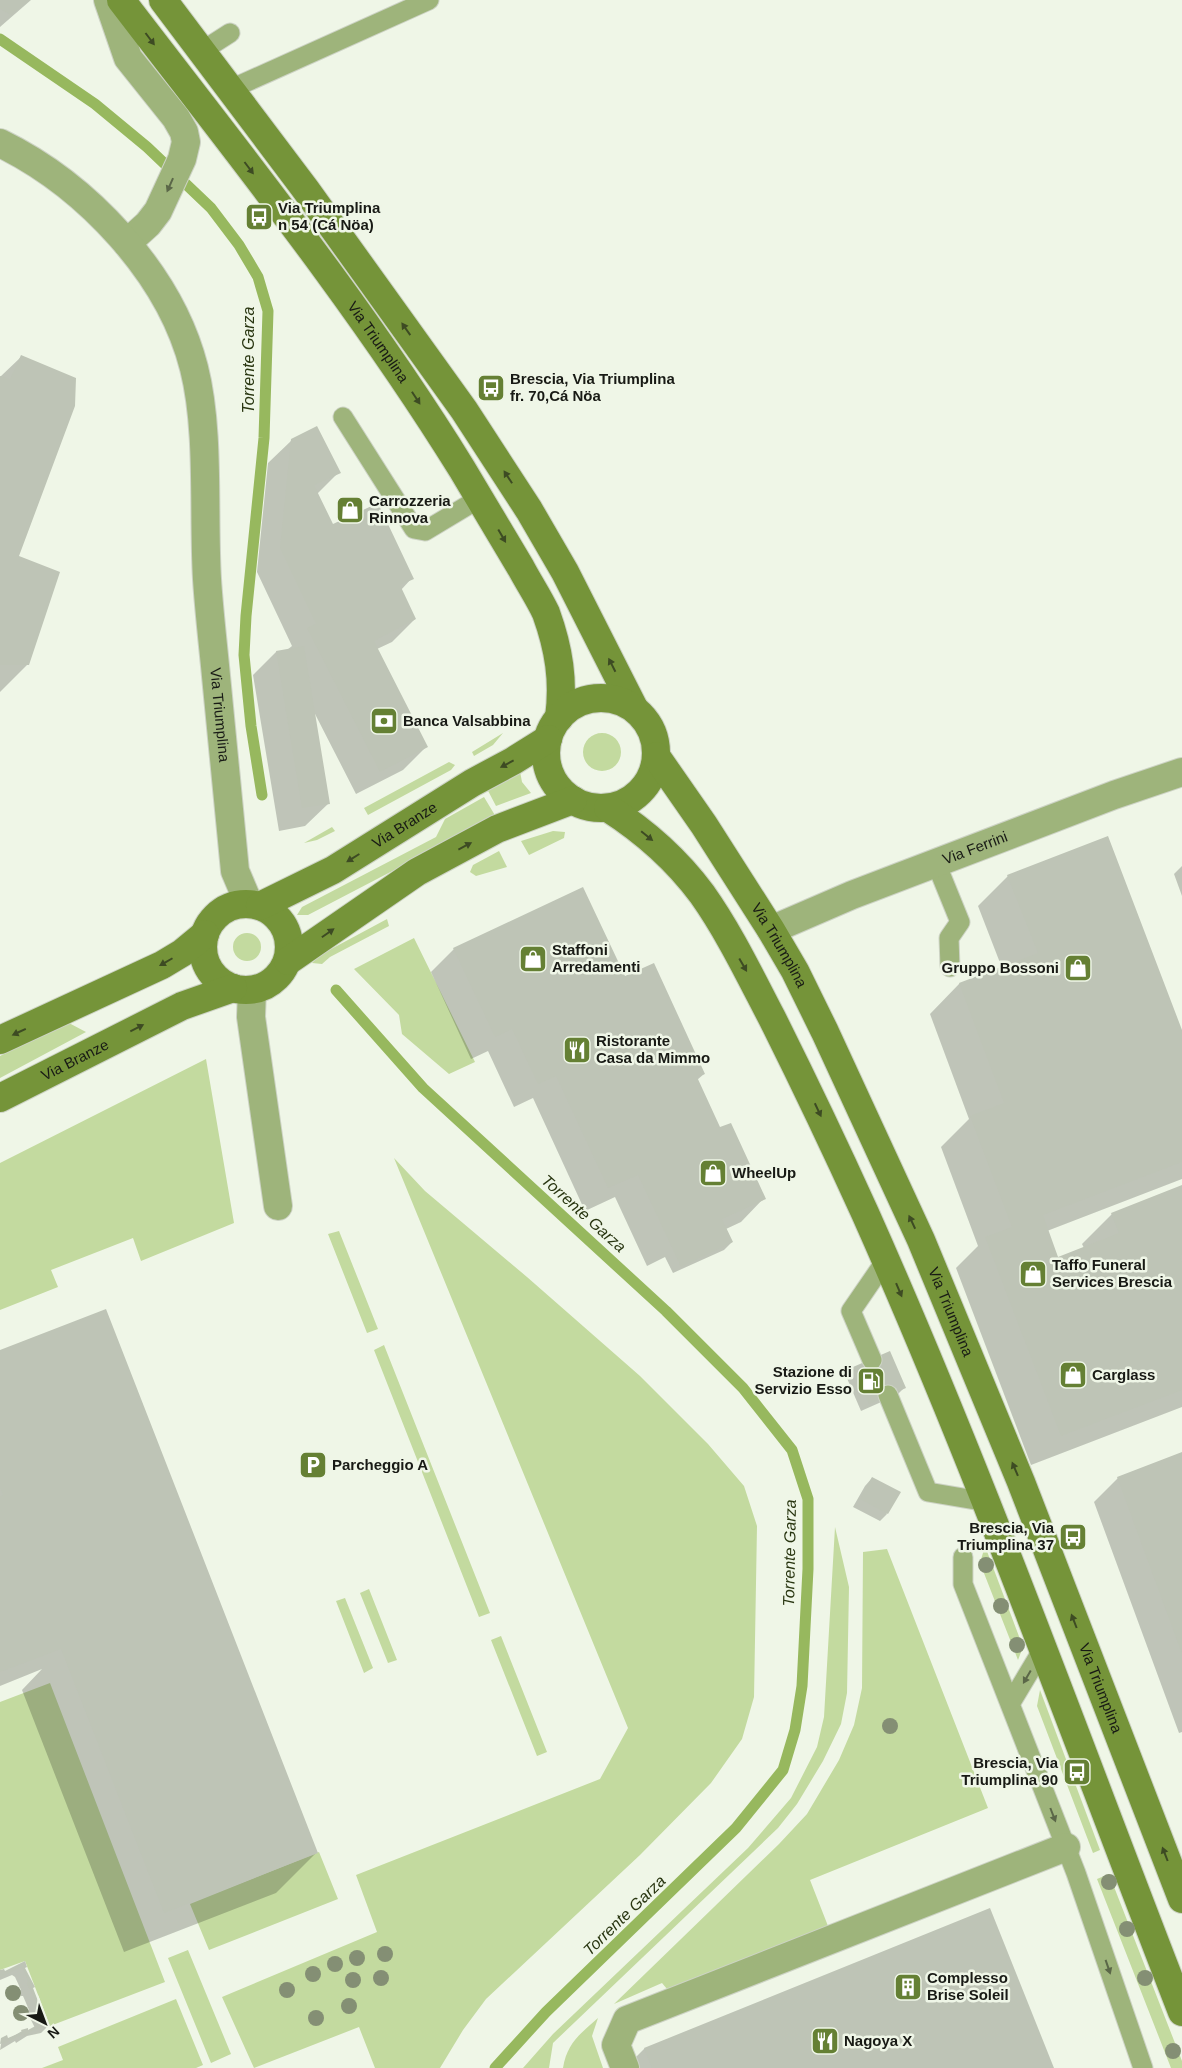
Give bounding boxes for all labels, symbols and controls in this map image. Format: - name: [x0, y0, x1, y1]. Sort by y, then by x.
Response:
- one-way arrow: [145, 32, 156, 45]
- one-way arrow: [244, 161, 254, 175]
- one-way arrow: [165, 178, 173, 192]
- place label: Via Triumplina n 54 (Cá Nöa): [278, 199, 381, 233]
- bus stop icon: Via Triumplina n 54 (Cá Nöa): [244, 202, 274, 232]
- street label: Via Triumplina: [344, 298, 413, 386]
- water label: Torrente Garza: [240, 306, 257, 414]
- one-way arrow: [401, 322, 411, 336]
- place label: Brescia, Via Triumplina fr. 70,Cá Nöa: [510, 370, 675, 404]
- bus stop icon: Brescia, Via Triumplina fr. 70,Cá Nöa: [476, 373, 506, 403]
- one-way arrow: [412, 392, 421, 405]
- one-way arrow: [503, 471, 512, 484]
- place label: Carrozzeria Rinnova: [369, 492, 451, 526]
- shop icon: Carrozzeria Rinnova: [335, 495, 365, 525]
- one-way arrow: [498, 530, 507, 543]
- one-way arrow: [608, 658, 616, 672]
- street label: Via Triumplina: [207, 667, 233, 764]
- bank icon: Banca Valsabbina: [369, 706, 399, 736]
- place label: Banca Valsabbina: [403, 712, 531, 729]
- one-way arrow: [500, 760, 513, 769]
- street label: Via Branze: [369, 798, 440, 851]
- street label: Via Ferrini: [940, 827, 1010, 868]
- one-way arrow: [641, 830, 654, 841]
- one-way arrow: [458, 842, 472, 850]
- one-way arrow: [346, 853, 359, 862]
- street label: Via Triumplina: [748, 900, 811, 991]
- one-way arrow: [321, 928, 335, 938]
- place label: Staffoni Arredamenti: [552, 941, 640, 975]
- shop icon: Staffoni Arredamenti: [518, 944, 548, 974]
- shop icon: Gruppo Bossoni: [1063, 953, 1093, 983]
- one-way arrow: [159, 958, 172, 967]
- one-way arrow: [739, 959, 748, 972]
- place label: Gruppo Bossoni: [942, 959, 1059, 976]
- one-way arrow: [130, 1024, 144, 1032]
- one-way arrow: [12, 1028, 26, 1036]
- place label: Ristorante Casa da Mimmo: [596, 1032, 710, 1066]
- restaurant icon: Ristorante Casa da Mimmo: [562, 1035, 592, 1065]
- street label: Via Branze: [38, 1036, 111, 1084]
- one-way arrow: [814, 1103, 822, 1117]
- shop icon: WheelUp: [698, 1158, 728, 1188]
- place label: WheelUp: [732, 1164, 796, 1181]
- water label: Torrente Garza: [538, 1171, 629, 1256]
- one-way arrow: [908, 1215, 916, 1229]
- place label: Taffo Funeral Services Brescia: [1052, 1256, 1173, 1290]
- shop icon: Taffo Funeral Services Brescia: [1018, 1259, 1048, 1289]
- street label: Via Triumplina: [925, 1265, 977, 1359]
- one-way arrow: [895, 1283, 903, 1297]
- shop icon: Carglass: [1058, 1360, 1088, 1390]
- place label: Stazione di Servizio Esso: [754, 1363, 852, 1397]
- fuel station icon: Stazione di Servizio Esso: [856, 1366, 886, 1396]
- place label: Carglass: [1092, 1366, 1155, 1383]
- parking icon: Parcheggio A: [298, 1450, 328, 1480]
- place label: Parcheggio A: [332, 1456, 428, 1473]
- one-way arrow: [1011, 1462, 1019, 1476]
- water label: Torrente Garza: [780, 1499, 799, 1607]
- place label: Brescia, Via Triumplina 37: [957, 1519, 1055, 1553]
- bus stop icon: Brescia, Via Triumplina 37: [1058, 1522, 1088, 1552]
- one-way arrow: [1070, 1613, 1078, 1628]
- street label: Via Triumplina: [1076, 1641, 1126, 1736]
- one-way arrow: [1023, 1670, 1031, 1684]
- place label: Brescia, Via Triumplina 90: [961, 1754, 1059, 1788]
- bus stop icon: Brescia, Via Triumplina 90: [1062, 1757, 1092, 1787]
- one-way arrow: [1049, 1808, 1057, 1823]
- one-way arrow: [1161, 1846, 1168, 1861]
- water label: Torrente Garza: [580, 1872, 669, 1959]
- one-way arrow: [1105, 1960, 1112, 1975]
- place label: Complesso Brise Soleil: [927, 1969, 1009, 2003]
- building icon: Complesso Brise Soleil: [893, 1972, 923, 2002]
- north arrow: [20, 1998, 70, 2048]
- text: N: [45, 2023, 63, 2042]
- restaurant icon: Nagoya X: [810, 2026, 840, 2056]
- place label: Nagoya X: [844, 2032, 912, 2049]

